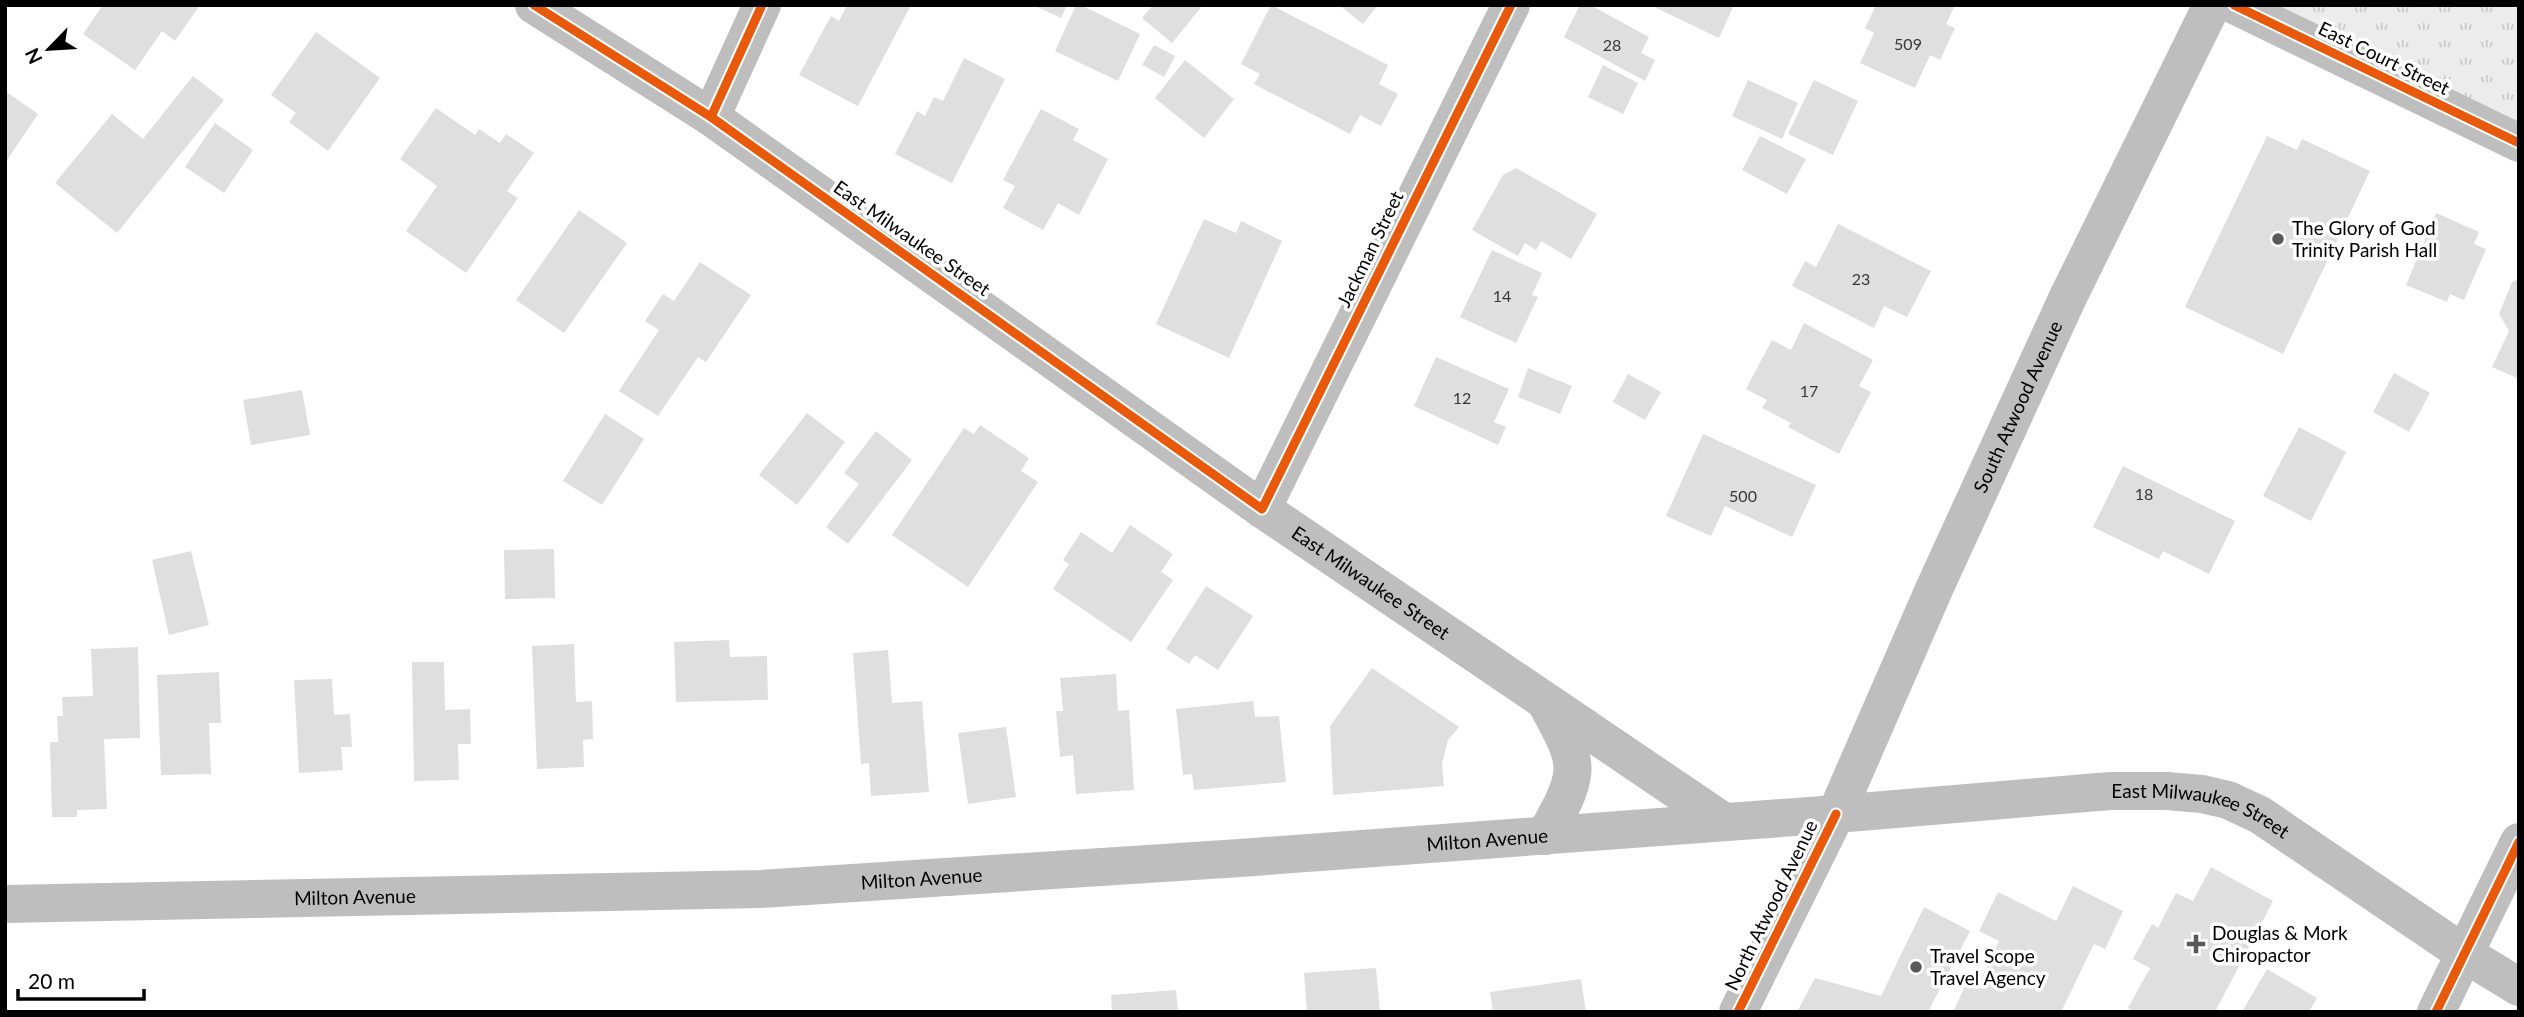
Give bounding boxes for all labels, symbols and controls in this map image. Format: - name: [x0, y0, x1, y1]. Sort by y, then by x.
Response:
- north arrow: [14, 14, 84, 84]
- street label: East Court Street: [2315, 16, 2454, 99]
- house number: 509: [1894, 34, 1922, 53]
- house number: 28: [1603, 35, 1621, 54]
- text: N: [20, 45, 47, 68]
- street label: East Milwaukee Street: [830, 175, 995, 300]
- street label: Jackman Street: [1332, 187, 1408, 311]
- place label: The Glory of God Trinity Parish Hall: [2292, 216, 2437, 261]
- marker: The Glory of God Trinity Parish Hall: [2270, 231, 2286, 247]
- house number: 23: [1852, 269, 1870, 288]
- house number: 14: [1493, 286, 1511, 305]
- street label: South Atwood Avenue: [1968, 317, 2067, 496]
- house number: 17: [1800, 381, 1818, 400]
- house number: 12: [1453, 388, 1471, 407]
- house number: 18: [2135, 484, 2153, 503]
- house number: 500: [1729, 486, 1757, 505]
- street label: East Milwaukee Street: [1288, 521, 1455, 644]
- street label: East Milwaukee Street: [2111, 779, 2294, 843]
- street label: North Atwood Avenue: [1719, 816, 1822, 994]
- street label: Milton Avenue: [1426, 823, 1549, 855]
- street label: Milton Avenue: [860, 863, 983, 893]
- street label: Milton Avenue: [294, 884, 416, 909]
- place label: Douglas & Mork Chiropactor: [2212, 921, 2348, 966]
- marker: Douglas & Mork Chiropactor: [2186, 934, 2206, 954]
- place label: Travel Scope Travel Agency: [1930, 944, 2046, 989]
- scale bar: [18, 958, 144, 1002]
- marker: Travel Scope Travel Agency: [1908, 959, 1924, 975]
- text: 20 m: [28, 968, 75, 993]

